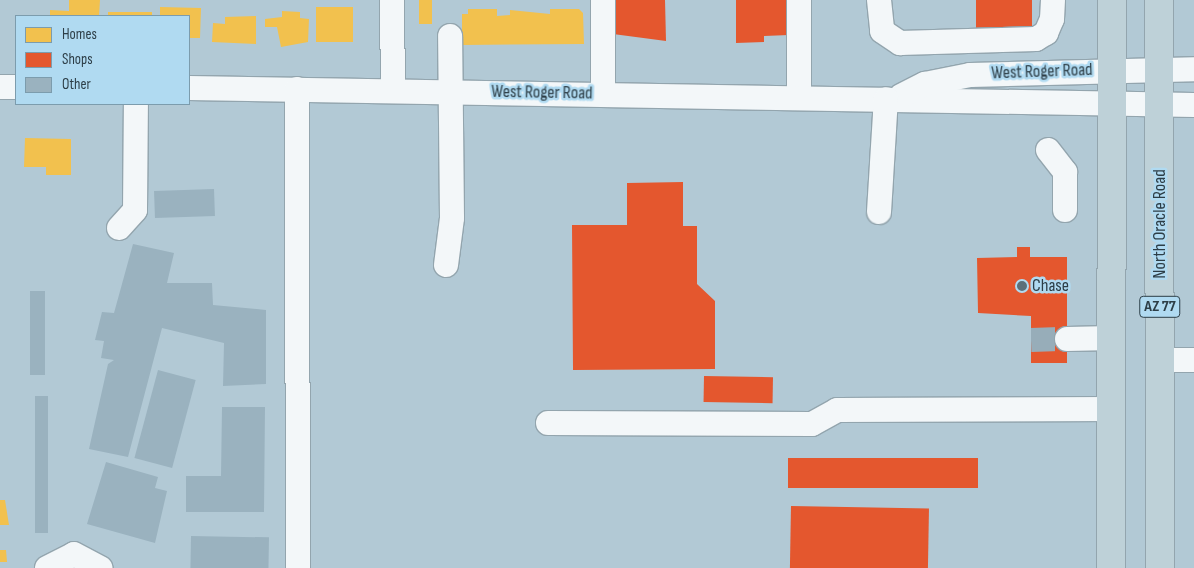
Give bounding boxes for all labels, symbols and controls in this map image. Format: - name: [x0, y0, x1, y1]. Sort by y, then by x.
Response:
- legend: [15, 15, 190, 105]
- text: Homes: [62, 25, 97, 44]
- text: Shops: [62, 50, 93, 69]
- street label: West Roger Road: [991, 59, 1093, 85]
- text: Other: [62, 75, 91, 94]
- street label: West Roger Road: [491, 81, 593, 105]
- street label: North Oracle Road: [1149, 169, 1171, 279]
- place label: Chase: [1032, 275, 1069, 297]
- marker: Chase: [1016, 280, 1028, 292]
- road number: AZ 77: [1139, 294, 1181, 320]

